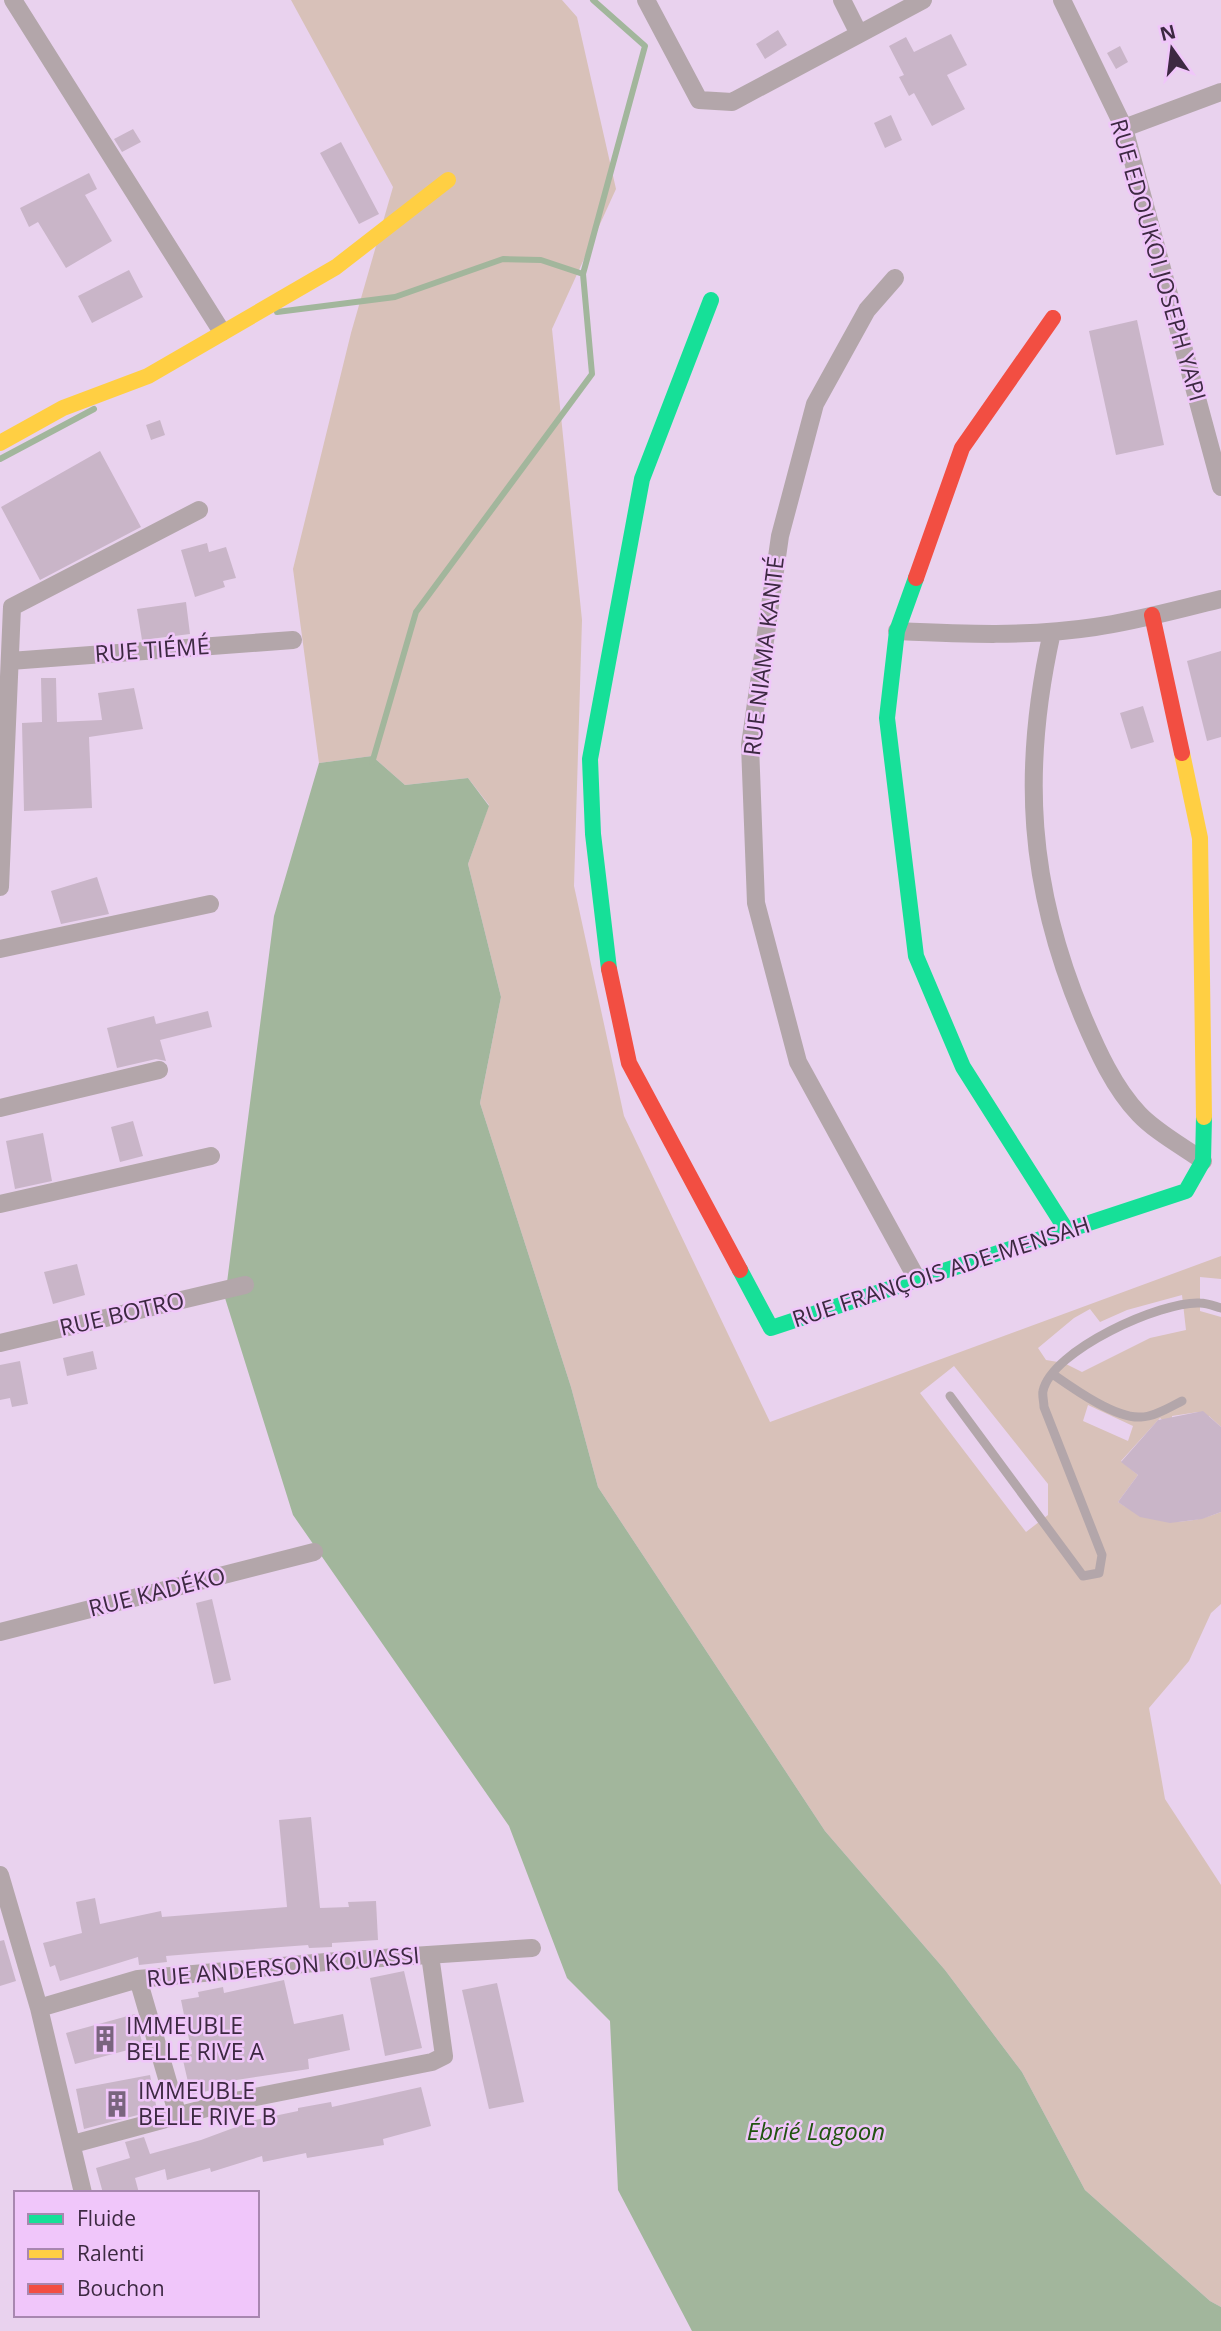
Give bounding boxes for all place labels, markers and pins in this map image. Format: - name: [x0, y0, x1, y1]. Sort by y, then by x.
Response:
- place label: IMMEUBLE BELLE RIVE A: [126, 2009, 264, 2067]
- building icon: IMMEUBLE BELLE RIVE A: [90, 2024, 120, 2054]
- place label: IMMEUBLE BELLE RIVE B: [138, 2074, 276, 2132]
- building icon: IMMEUBLE BELLE RIVE B: [102, 2089, 132, 2119]

